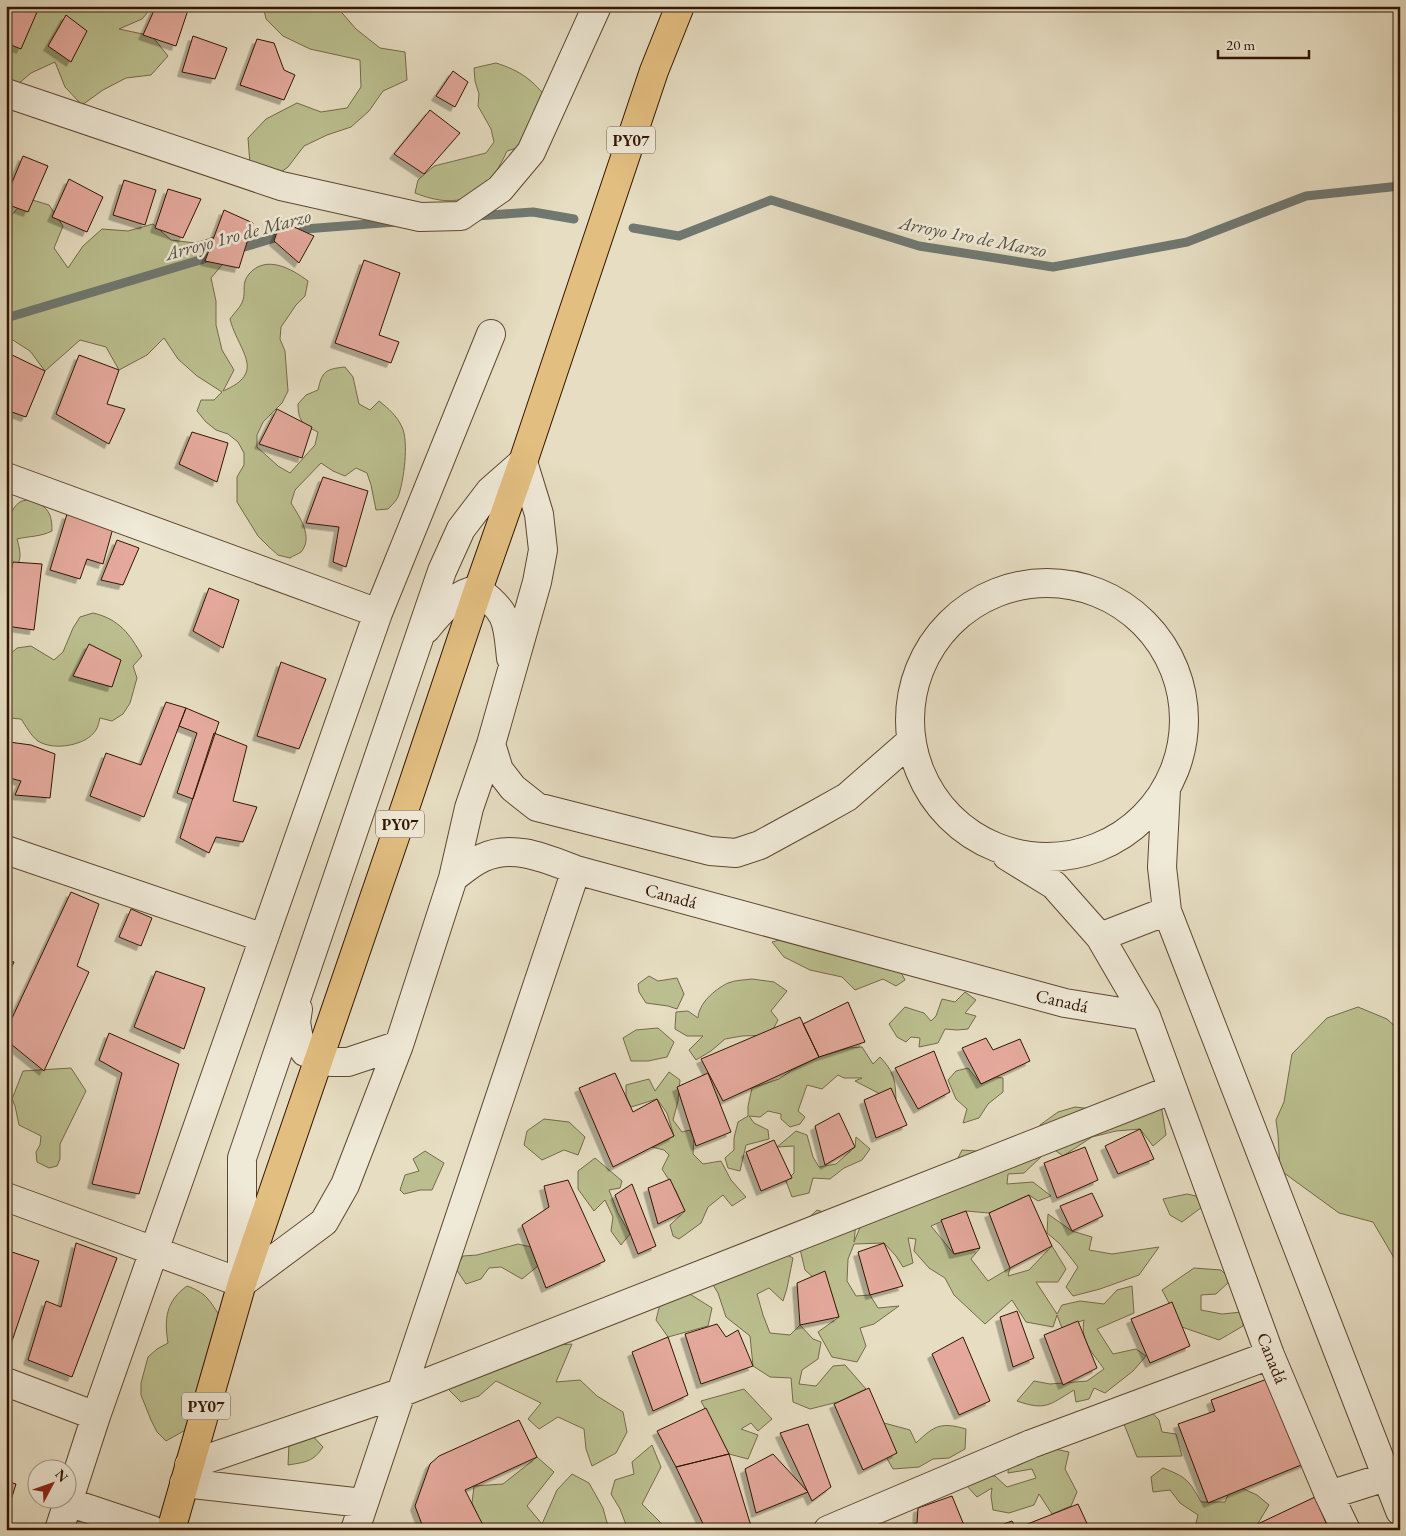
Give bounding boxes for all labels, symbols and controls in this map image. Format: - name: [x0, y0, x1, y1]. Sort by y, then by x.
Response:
- scale bar: [1218, 28, 1310, 60]
- text: 20 m: [1226, 35, 1255, 54]
- road number: PY07: [607, 126, 655, 154]
- water label: Arroyo 1ro de Marzo: [161, 203, 314, 266]
- water label: Arroyo 1ro de Marzo: [895, 210, 1049, 263]
- road number: PY07: [376, 811, 424, 838]
- street label: Canadá: [643, 878, 700, 914]
- street label: Canadá: [1034, 983, 1091, 1018]
- street label: Canadá: [1252, 1329, 1293, 1387]
- road number: PY07: [182, 1392, 230, 1420]
- north arrow: [28, 1458, 78, 1508]
- text: N: [51, 1465, 73, 1486]

